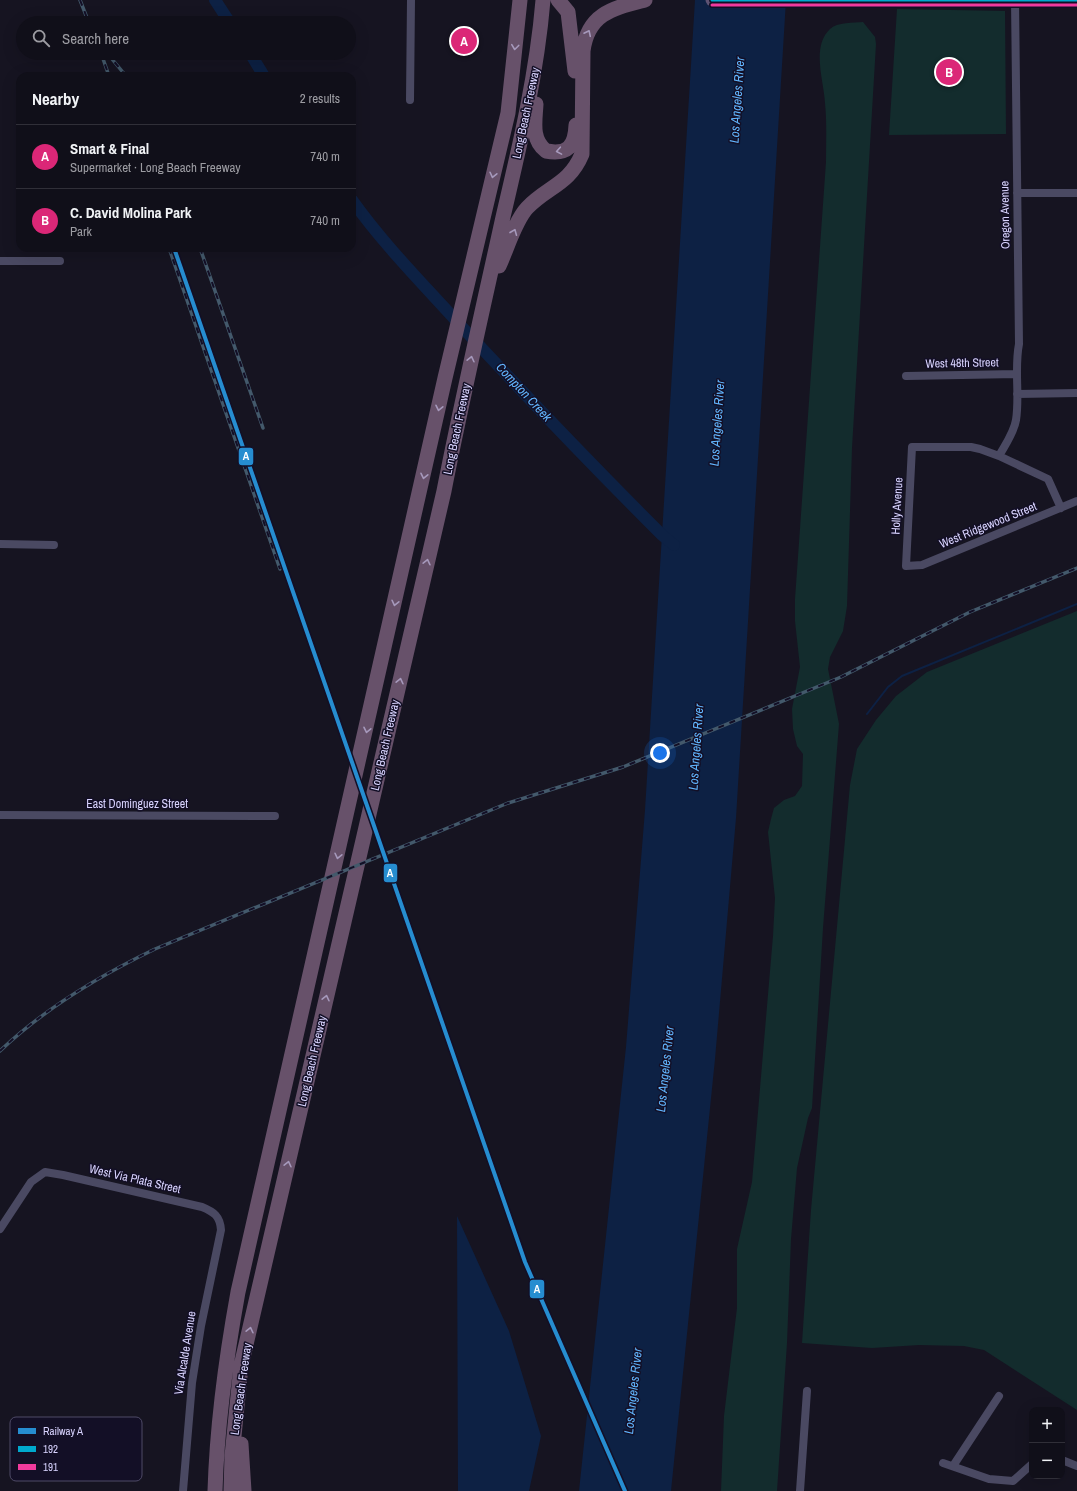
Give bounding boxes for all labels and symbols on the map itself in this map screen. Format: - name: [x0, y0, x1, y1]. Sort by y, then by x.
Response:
- pin: A: [451, 26, 477, 56]
- one-way arrow: [583, 29, 591, 37]
- one-way arrow: [511, 44, 520, 50]
- water label: Los Angeles River: [726, 56, 749, 144]
- pin: B: [936, 57, 962, 87]
- street label: Long Beach Freeway: [509, 66, 544, 160]
- one-way arrow: [556, 146, 562, 155]
- one-way arrow: [490, 172, 498, 178]
- street label: Oregon Avenue: [996, 181, 1014, 249]
- one-way arrow: [510, 228, 518, 235]
- street label: West 48th Street: [925, 354, 999, 372]
- one-way arrow: [467, 356, 475, 362]
- water label: Compton Creek: [492, 359, 556, 426]
- water label: Los Angeles River: [706, 379, 729, 467]
- street label: Long Beach Freeway: [440, 382, 475, 476]
- one-way arrow: [435, 405, 443, 411]
- line badge: A: [238, 447, 254, 466]
- text: A: [243, 449, 250, 463]
- one-way arrow: [420, 473, 428, 479]
- street label: Holly Avenue: [888, 477, 906, 535]
- street label: West Ridgewood Street: [937, 498, 1039, 552]
- one-way arrow: [422, 559, 431, 566]
- one-way arrow: [392, 600, 400, 606]
- one-way arrow: [395, 678, 403, 684]
- street label: Long Beach Freeway: [367, 698, 403, 792]
- water label: Los Angeles River: [685, 703, 708, 791]
- one-way arrow: [363, 727, 371, 733]
- your location: [650, 743, 670, 763]
- street label: East Dominguez Street: [86, 796, 188, 812]
- one-way arrow: [334, 853, 342, 860]
- line badge: A: [383, 863, 398, 883]
- text: A: [387, 866, 394, 880]
- one-way arrow: [322, 995, 330, 1002]
- street label: Long Beach Freeway: [294, 1014, 330, 1108]
- water label: Los Angeles River: [652, 1025, 678, 1113]
- street label: West Via Plata Street: [88, 1161, 183, 1197]
- one-way arrow: [284, 1161, 292, 1167]
- line badge: A: [529, 1279, 545, 1299]
- text: A: [534, 1282, 541, 1296]
- street label: Via Alcalde Avenue: [170, 1310, 200, 1396]
- one-way arrow: [245, 1327, 253, 1333]
- street label: Long Beach Freeway: [227, 1342, 255, 1436]
- water label: Los Angeles River: [620, 1347, 646, 1435]
- legend: [10, 1417, 142, 1481]
- text: Railway A: [43, 1424, 84, 1438]
- text: 192: [43, 1442, 58, 1456]
- text: 191: [43, 1460, 58, 1474]

